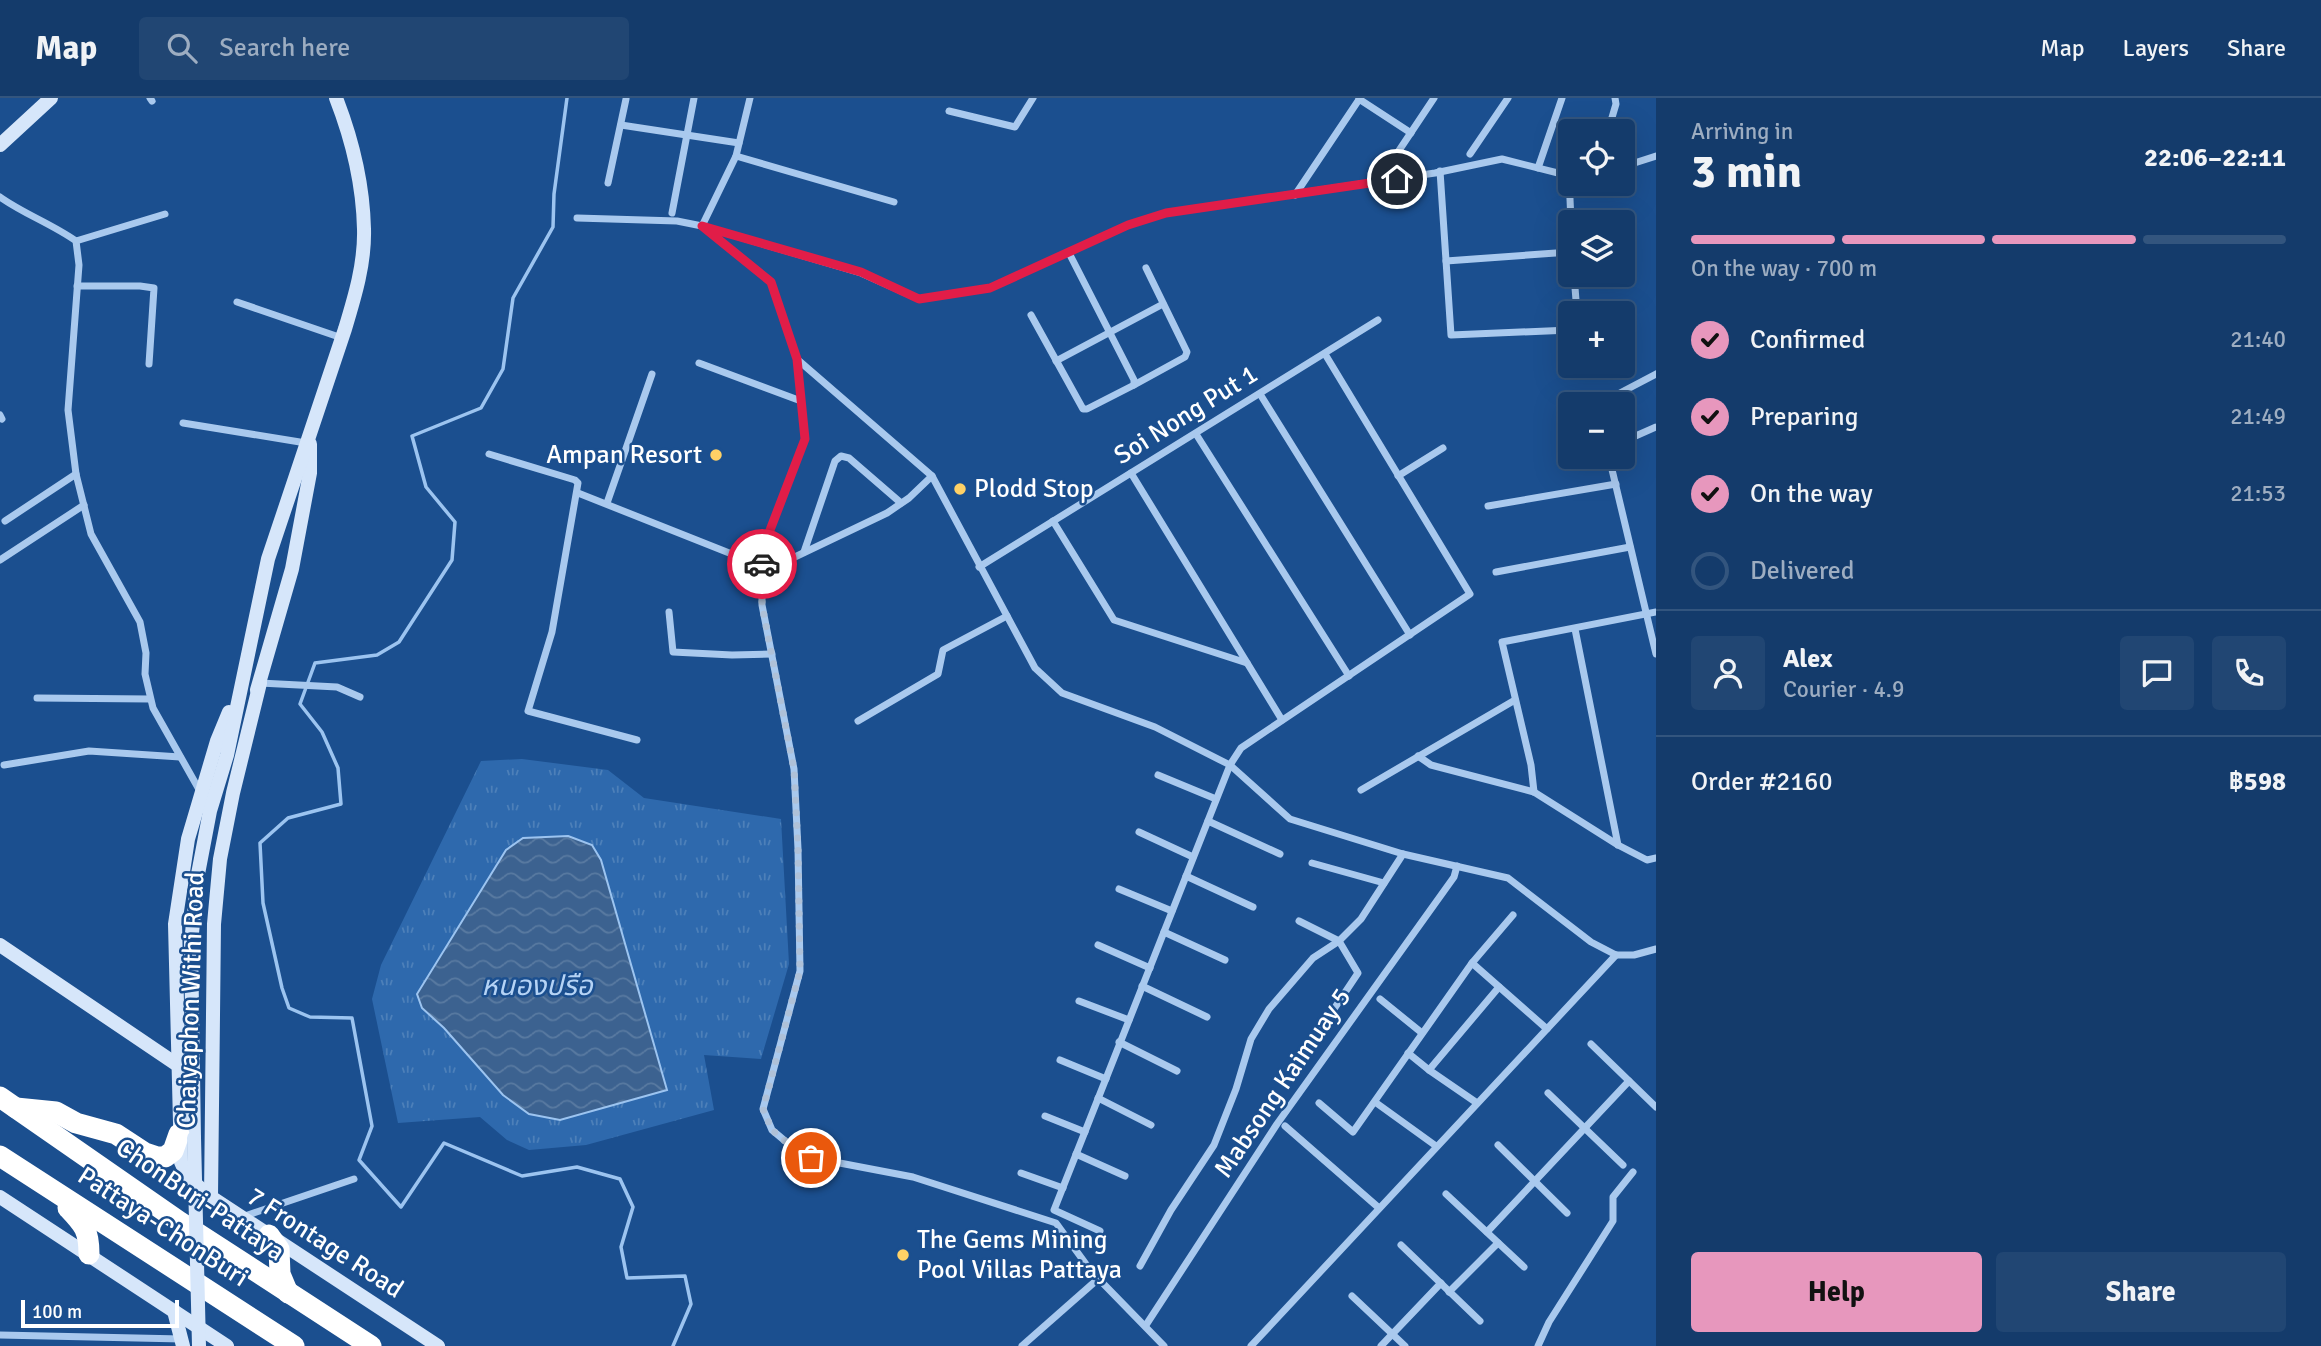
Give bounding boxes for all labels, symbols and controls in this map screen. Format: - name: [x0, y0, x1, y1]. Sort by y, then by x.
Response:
- search box: [139, 17, 629, 80]
- text: Map: [35, 28, 97, 69]
- icon: search: [163, 29, 201, 67]
- text: Search here: [219, 32, 350, 64]
- text: Map: [2040, 33, 2085, 63]
- text: Layers: [2123, 33, 2189, 63]
- text: Share: [2227, 33, 2286, 63]
- text: Arriving in: [1691, 117, 1793, 146]
- map controls: [1558, 119, 1635, 469]
- button: locate: [1558, 119, 1635, 196]
- text: 22:06–22:11: [2144, 142, 2286, 174]
- text: 3 min: [1691, 144, 1802, 200]
- pin: [1367, 149, 1427, 209]
- icon: home: [1378, 160, 1416, 198]
- button: layers: [1558, 210, 1635, 287]
- text: On the way · 700 m: [1691, 254, 1877, 283]
- button: +: [1558, 301, 1635, 378]
- icon: check: [1691, 321, 1729, 359]
- text: Confirmed: [1750, 324, 1865, 356]
- text: 21:40: [2230, 325, 2286, 354]
- street label: Soi Nong Put 1: [1108, 358, 1264, 472]
- button: −: [1558, 392, 1635, 469]
- icon: check: [1691, 398, 1729, 436]
- text: Preparing: [1750, 401, 1858, 433]
- text: 21:49: [2230, 402, 2286, 431]
- place label: Ampan Resort: [546, 439, 702, 471]
- marker: Ampan Resort: [708, 447, 724, 463]
- place label: Plodd Stop: [974, 473, 1094, 505]
- icon: check: [1691, 475, 1729, 513]
- text: On the way: [1750, 478, 1873, 510]
- text: 21:53: [2230, 479, 2286, 508]
- marker: Plodd Stop: [952, 481, 968, 497]
- courier: [727, 529, 797, 599]
- icon: car: [743, 545, 781, 583]
- text: Delivered: [1750, 555, 1855, 587]
- button: person: [1691, 636, 1765, 710]
- button: chat: [2120, 636, 2194, 710]
- button: phone: [2212, 636, 2286, 710]
- text: Alex: [1783, 643, 1833, 675]
- text: Courier · 4.9: [1783, 675, 1904, 704]
- text: Order #2160: [1691, 766, 1832, 798]
- text: ฿598: [2229, 766, 2286, 798]
- street label: Chaiyaphon Withi Road: [171, 871, 211, 1129]
- water label: หนองปรือ: [481, 969, 594, 1003]
- street label: Mabsong Kaimuay 5: [1208, 982, 1358, 1184]
- pin: [781, 1128, 841, 1188]
- street label: ChonBuri-Pattaya: [109, 1132, 291, 1268]
- icon: bag: [792, 1139, 830, 1177]
- street label: Pattaya-ChonBuri: [72, 1160, 254, 1294]
- street label: 7 Frontage Road: [241, 1181, 409, 1305]
- place label: The Gems Mining Pool Villas Pattaya: [917, 1224, 1122, 1286]
- marker: The Gems Mining Pool Villas Pattaya: [895, 1247, 911, 1263]
- button: Help: [1691, 1252, 1982, 1332]
- button: Share: [1996, 1252, 2286, 1332]
- scale bar: [21, 1297, 178, 1329]
- text: 100 m: [32, 1300, 82, 1324]

